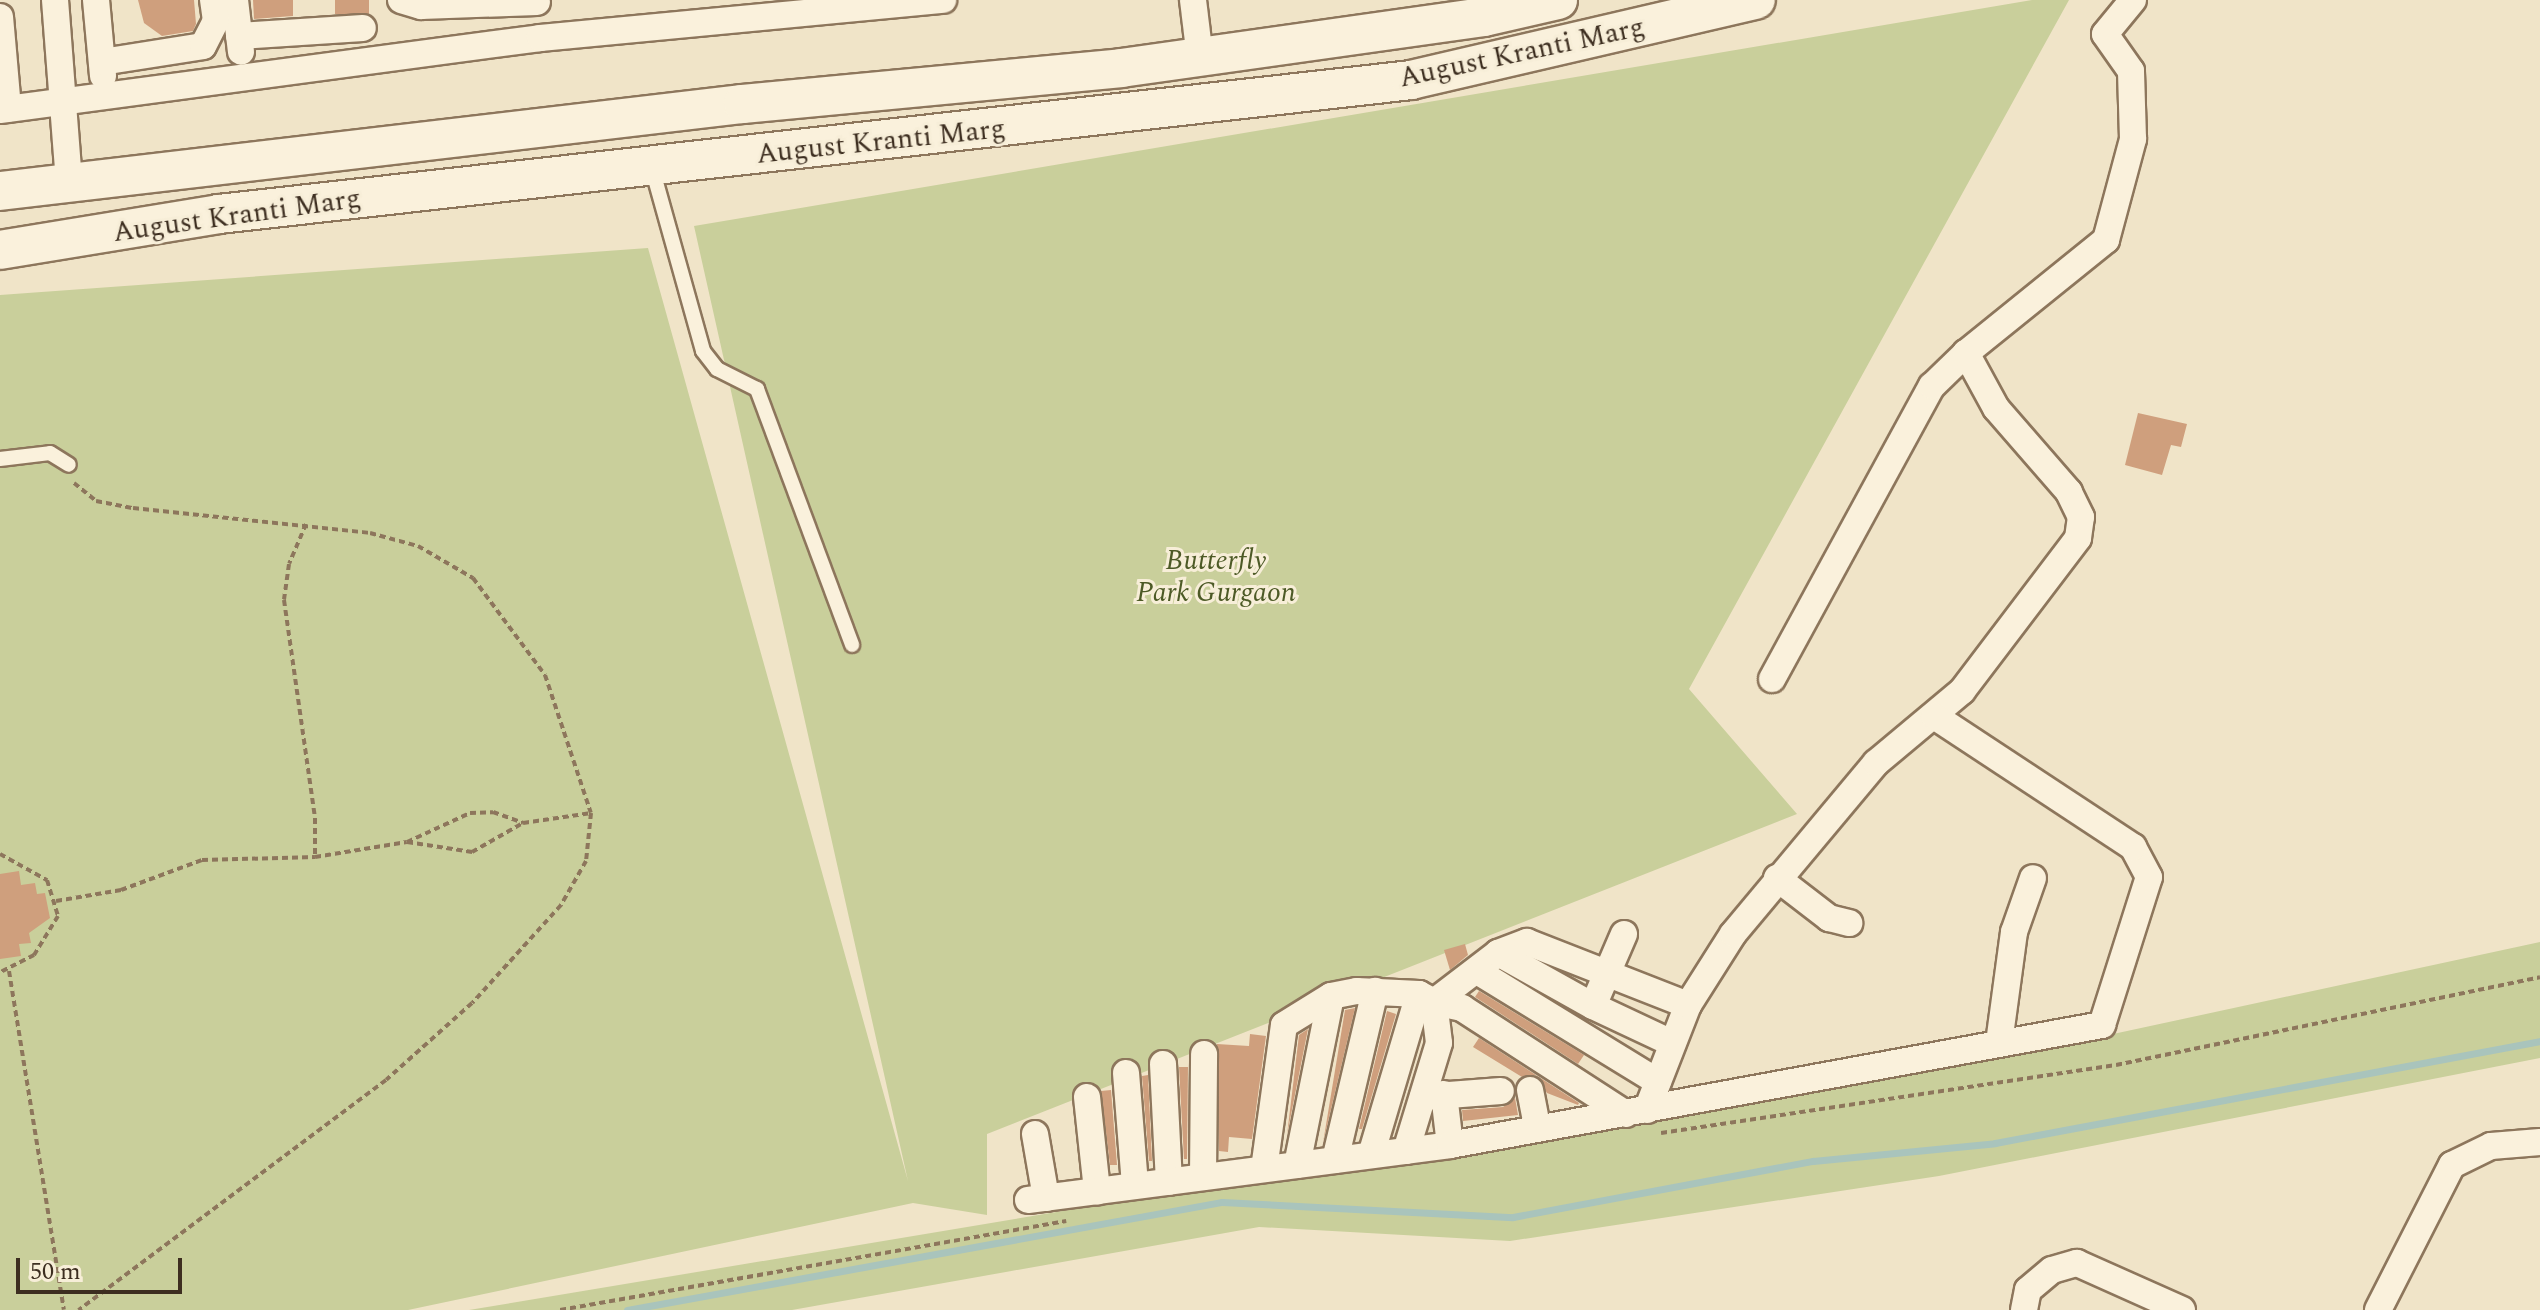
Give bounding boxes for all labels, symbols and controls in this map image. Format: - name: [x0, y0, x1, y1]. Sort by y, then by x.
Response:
- street label: August Kranti Marg: [1396, 11, 1648, 95]
- street label: August Kranti Marg: [755, 112, 1007, 172]
- street label: August Kranti Marg: [111, 182, 363, 250]
- park label: Butterfly Park Gurgaon: [1136, 544, 1296, 610]
- scale bar: [20, 1242, 186, 1292]
- text: 50 m: [30, 1254, 81, 1290]

